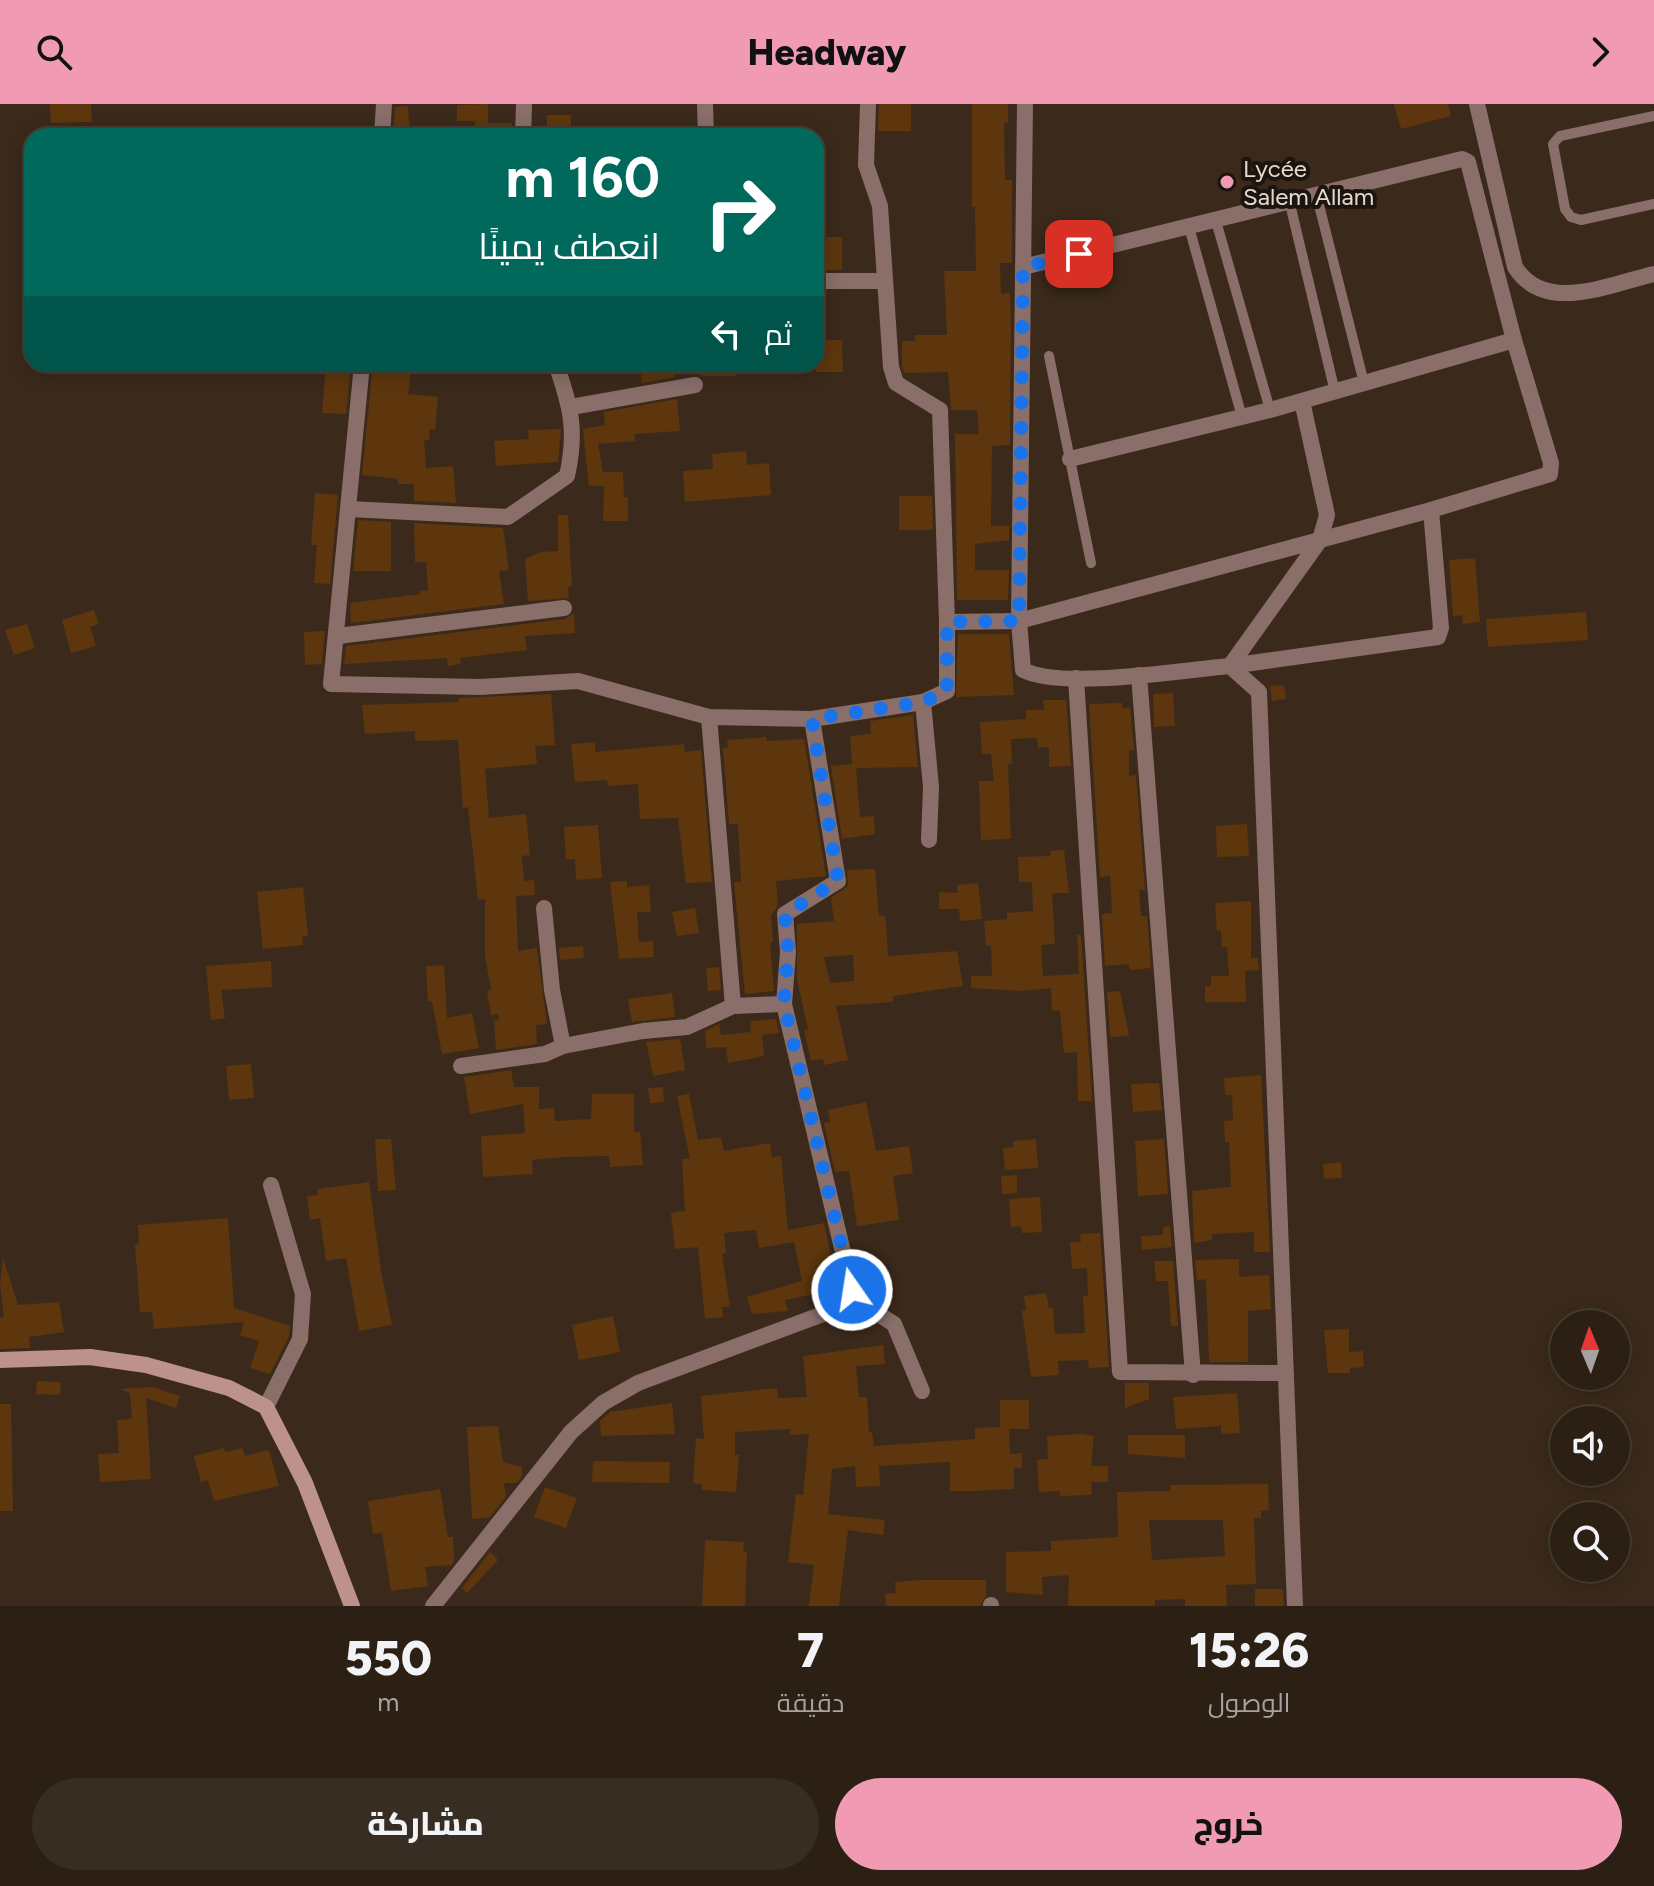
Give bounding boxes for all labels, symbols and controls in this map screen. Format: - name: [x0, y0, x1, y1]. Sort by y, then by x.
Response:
- icon: search: [32, 30, 76, 74]
- icon: forward: [1578, 30, 1622, 74]
- text: Headway: [748, 31, 906, 74]
- text: 160 m: [505, 144, 660, 211]
- place label: Lycée Salem Allam: [1243, 154, 1374, 211]
- icon: right: [688, 160, 792, 264]
- marker: Lycée Salem Allam: [1218, 173, 1236, 191]
- pin: [1045, 220, 1113, 288]
- text: انعطف يمينًا: [478, 225, 660, 268]
- icon: arrive: [1057, 232, 1101, 276]
- icon: left: [704, 312, 748, 356]
- text: ثم: [764, 316, 792, 353]
- position arrow: [810, 1248, 894, 1332]
- north arrow: [1550, 1310, 1630, 1390]
- map controls: [1550, 1310, 1630, 1582]
- button: sound: [1550, 1406, 1630, 1486]
- button: search: [1550, 1502, 1630, 1582]
- text: 7: [797, 1621, 824, 1679]
- text: 15:26: [1189, 1621, 1309, 1679]
- text: 550: [345, 1629, 432, 1687]
- text: m: [377, 1686, 399, 1718]
- text: دقيقة: [777, 1687, 844, 1719]
- text: الوصول: [1208, 1687, 1291, 1719]
- button: مشاركة: [32, 1778, 819, 1870]
- button: خروج: [835, 1778, 1622, 1870]

